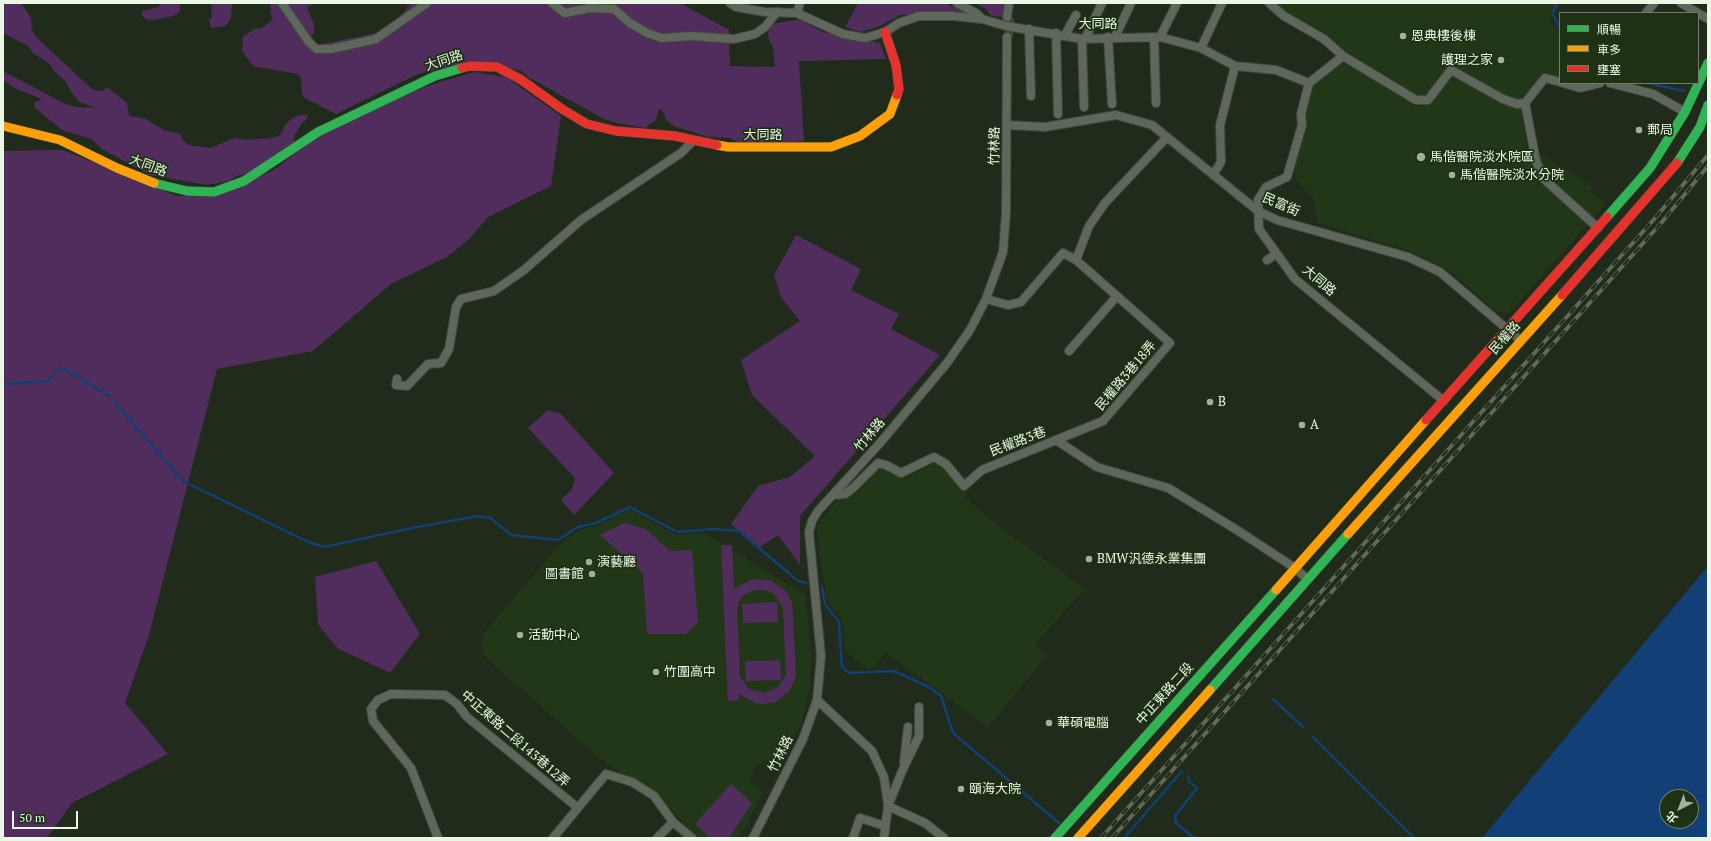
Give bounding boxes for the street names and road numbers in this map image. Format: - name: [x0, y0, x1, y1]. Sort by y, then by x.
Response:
- street label: 大同路: [1079, 16, 1117, 32]
- street label: 大同路: [423, 48, 465, 74]
- street label: 竹林路: [987, 126, 1003, 166]
- street label: 大同路: [744, 127, 782, 143]
- street label: 大同路: [127, 152, 169, 180]
- street label: 民富街: [1260, 190, 1302, 220]
- street label: 大同路: [1299, 262, 1339, 300]
- street label: 民權路: [1486, 318, 1524, 358]
- street label: 民權路3巷18弄: [1092, 338, 1160, 414]
- street label: 竹林路: [851, 415, 889, 455]
- street label: 民權路3巷: [988, 424, 1048, 460]
- street label: 中正東路二段: [1133, 660, 1197, 728]
- street label: 中正東路二段143巷12弄: [458, 688, 572, 790]
- street label: 竹林路: [765, 733, 797, 775]

